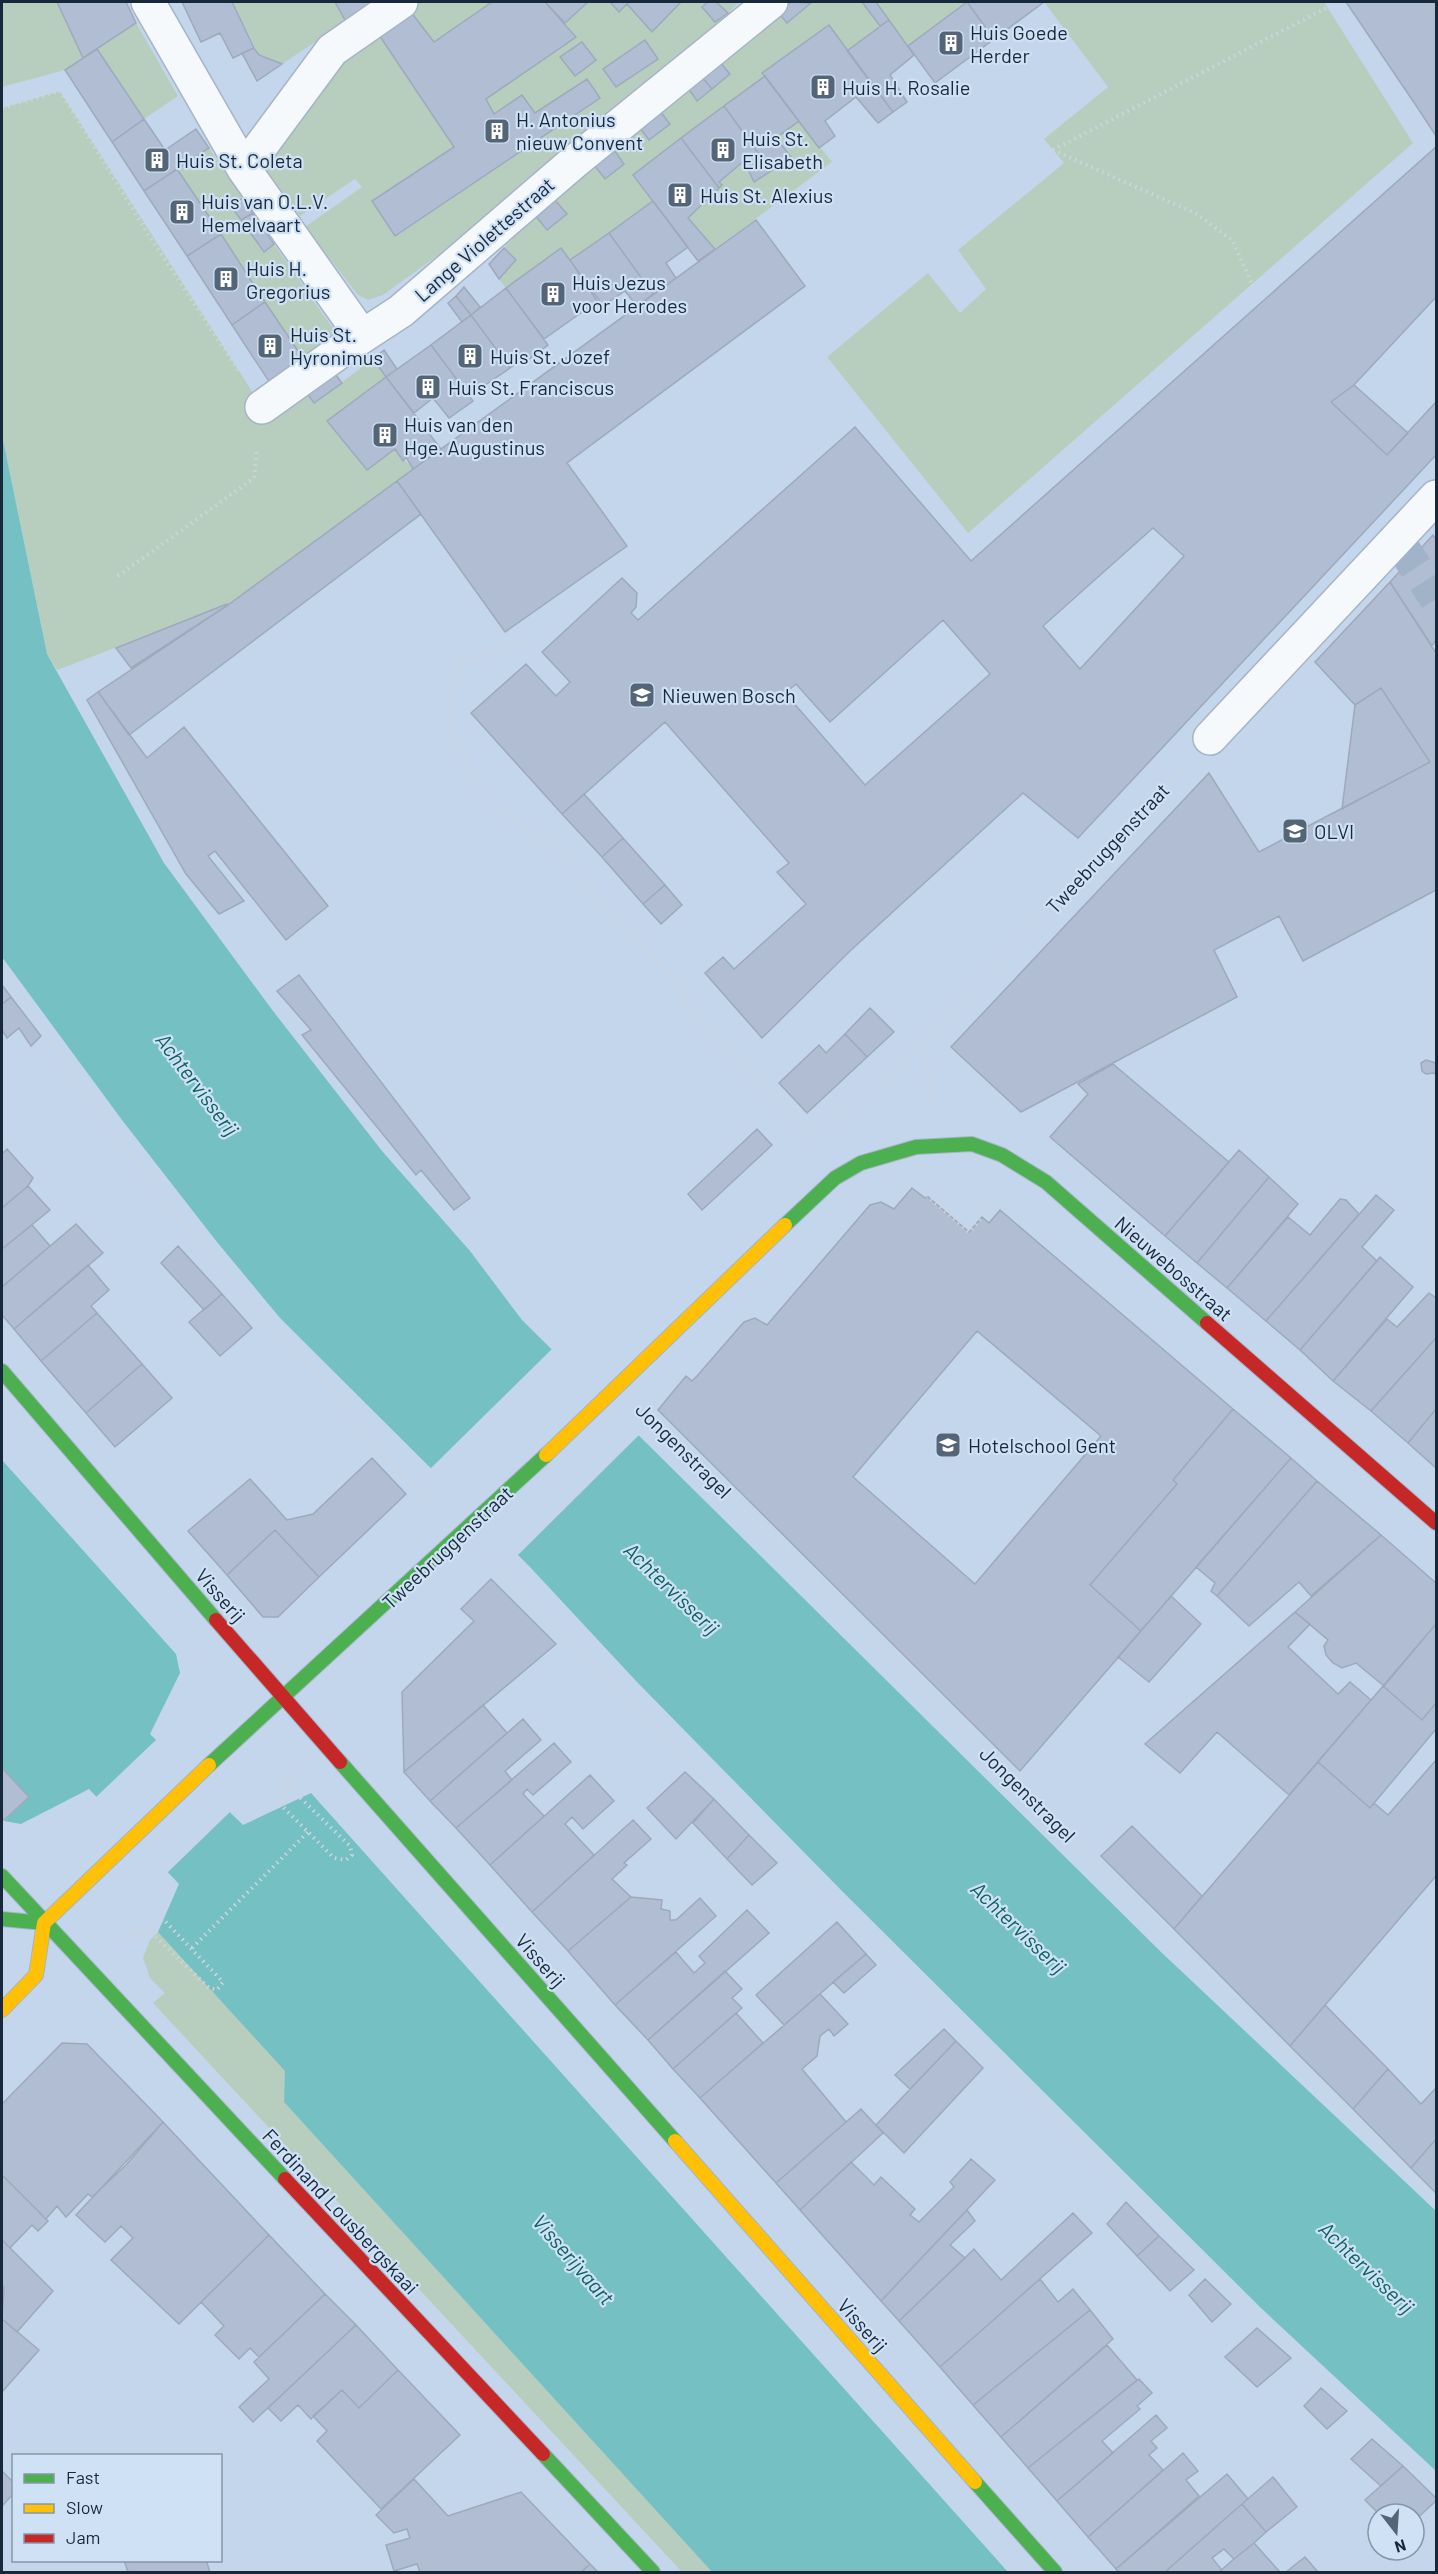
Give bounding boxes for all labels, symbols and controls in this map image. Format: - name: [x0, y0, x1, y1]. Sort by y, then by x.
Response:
- place label: Huis Goede Herder: [970, 20, 1068, 67]
- building icon: Huis Goede Herder: [936, 28, 966, 58]
- building icon: Huis H. Rosalie: [808, 72, 838, 102]
- place label: Huis H. Rosalie: [842, 75, 970, 99]
- place label: H. Antonius nieuw Convent: [516, 107, 643, 154]
- building icon: H. Antonius nieuw Convent: [482, 116, 512, 146]
- place label: Huis St. Elisabeth: [742, 126, 823, 173]
- building icon: Huis St. Elisabeth: [708, 135, 738, 165]
- building icon: Huis St. Coleta: [142, 145, 172, 175]
- place label: Huis St. Coleta: [176, 148, 303, 172]
- street label: Lange Violettestraat: [409, 172, 559, 306]
- building icon: Huis St. Alexius: [665, 180, 695, 210]
- place label: Huis St. Alexius: [700, 183, 833, 207]
- place label: Huis van O.L.V. Hemelvaart: [201, 189, 328, 236]
- building icon: Huis van O.L.V. Hemelvaart: [167, 197, 197, 227]
- place label: Huis H. Gregorius: [246, 256, 330, 303]
- building icon: Huis H. Gregorius: [211, 264, 241, 294]
- place label: Huis Jezus voor Herodes: [572, 270, 687, 317]
- building icon: Huis Jezus voor Herodes: [538, 279, 568, 309]
- place label: Huis St. Hyronimus: [290, 322, 383, 369]
- building icon: Huis St. Hyronimus: [255, 331, 285, 361]
- building icon: Huis St. Jozef: [455, 341, 485, 371]
- place label: Huis St. Jozef: [490, 344, 610, 368]
- building icon: Huis St. Franciscus: [413, 372, 443, 402]
- place label: Huis St. Franciscus: [448, 375, 614, 399]
- place label: Huis van den Hge. Augustinus: [404, 412, 545, 459]
- building icon: Huis van den Hge. Augustinus: [370, 420, 400, 450]
- school or university icon: Nieuwen Bosch: [627, 680, 657, 710]
- place label: Nieuwen Bosch: [662, 683, 796, 707]
- street label: Tweebruggenstraat: [1040, 778, 1174, 918]
- school or university icon: OLVI: [1280, 816, 1310, 846]
- place label: OLVI: [1314, 819, 1354, 843]
- water label: Achtervisserij: [151, 1028, 245, 1140]
- street label: Nieuwebosstraat: [1110, 1211, 1238, 1325]
- street label: Jongenstragel: [631, 1397, 737, 1503]
- school or university icon: Hotelschool Gent: [933, 1430, 963, 1460]
- place label: Hotelschool Gent: [968, 1433, 1116, 1457]
- street label: Tweebruggenstraat: [377, 1480, 517, 1614]
- water label: Achtervisserij: [619, 1537, 725, 1639]
- street label: Visserij: [191, 1563, 251, 1627]
- street label: Jongenstragel: [975, 1741, 1081, 1847]
- water label: Achtervisserij: [966, 1876, 1072, 1978]
- street label: Visserij: [511, 1928, 571, 1992]
- street label: Ferdinand Lousbergskaai: [258, 2123, 424, 2299]
- water label: Visserijvaart: [528, 2209, 620, 2310]
- water label: Achtervisserij: [1314, 2216, 1420, 2318]
- street label: Visserij: [833, 2293, 893, 2357]
- legend: [12, 2454, 222, 2562]
- text: Fast: [66, 2466, 100, 2488]
- text: Slow: [66, 2496, 103, 2518]
- north arrow: [1366, 2502, 1426, 2562]
- text: Jam: [66, 2526, 100, 2548]
- text: N: [1393, 2536, 1408, 2557]

